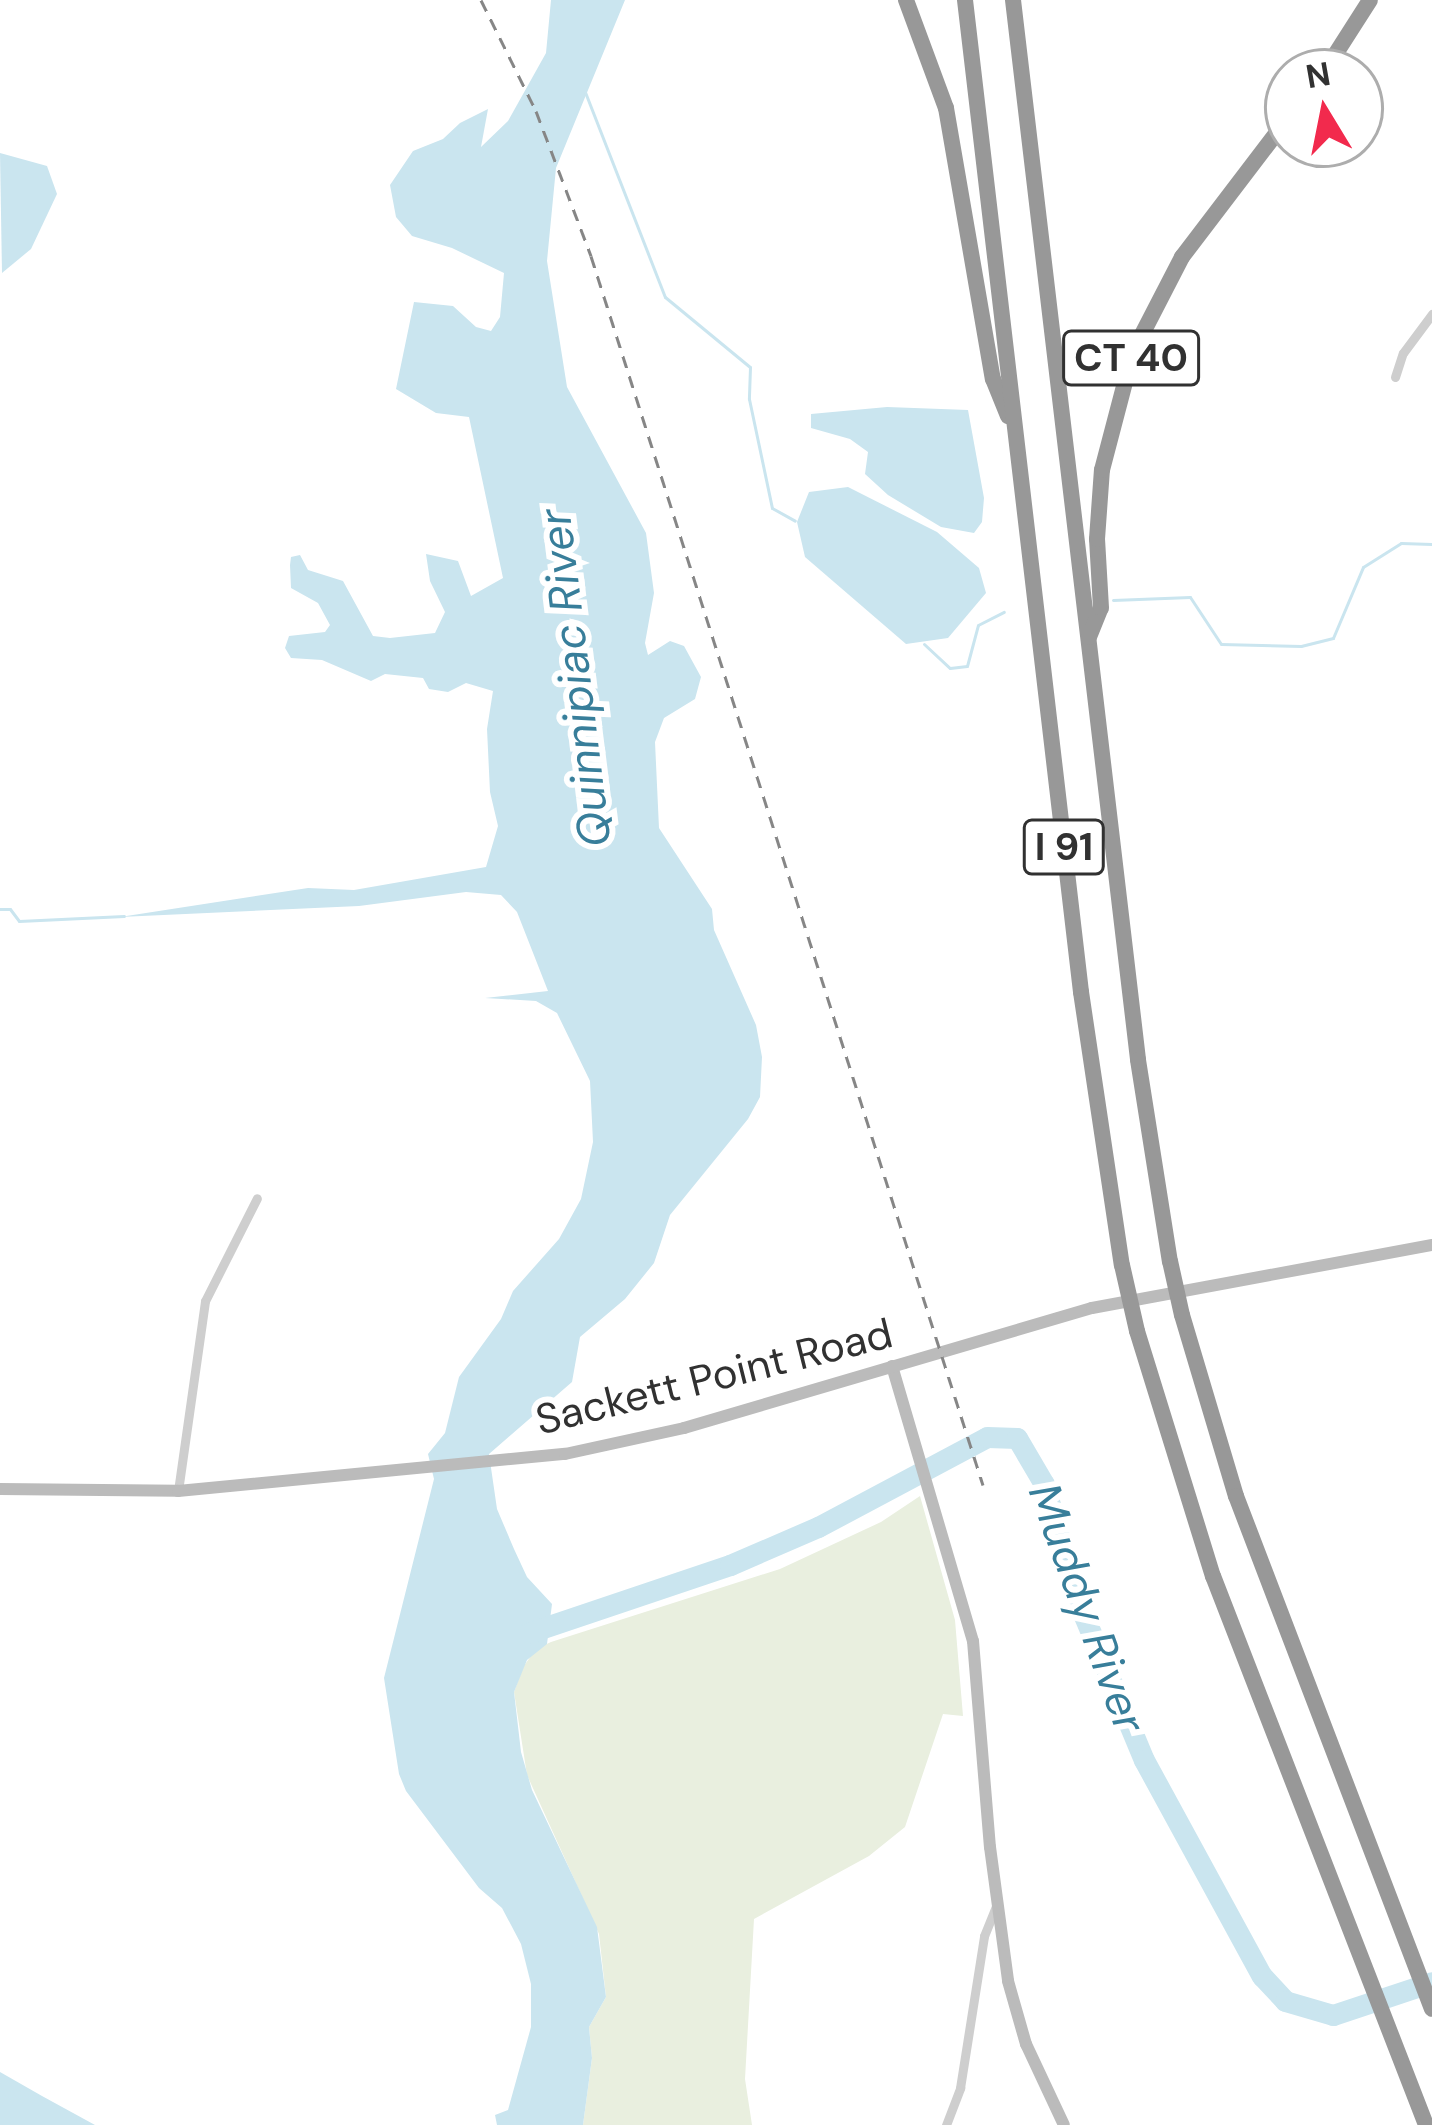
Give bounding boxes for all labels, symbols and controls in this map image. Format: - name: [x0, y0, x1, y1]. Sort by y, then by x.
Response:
- north arrow: [1264, 48, 1384, 168]
- text: N: [1303, 52, 1334, 98]
- road number: CT 40: [1062, 325, 1200, 391]
- water label: Quinnipiac River: [527, 506, 623, 850]
- road number: I 91: [1022, 814, 1106, 880]
- street label: Sackett Point Road: [530, 1308, 898, 1446]
- water label: Muddy River: [1017, 1476, 1157, 1740]

